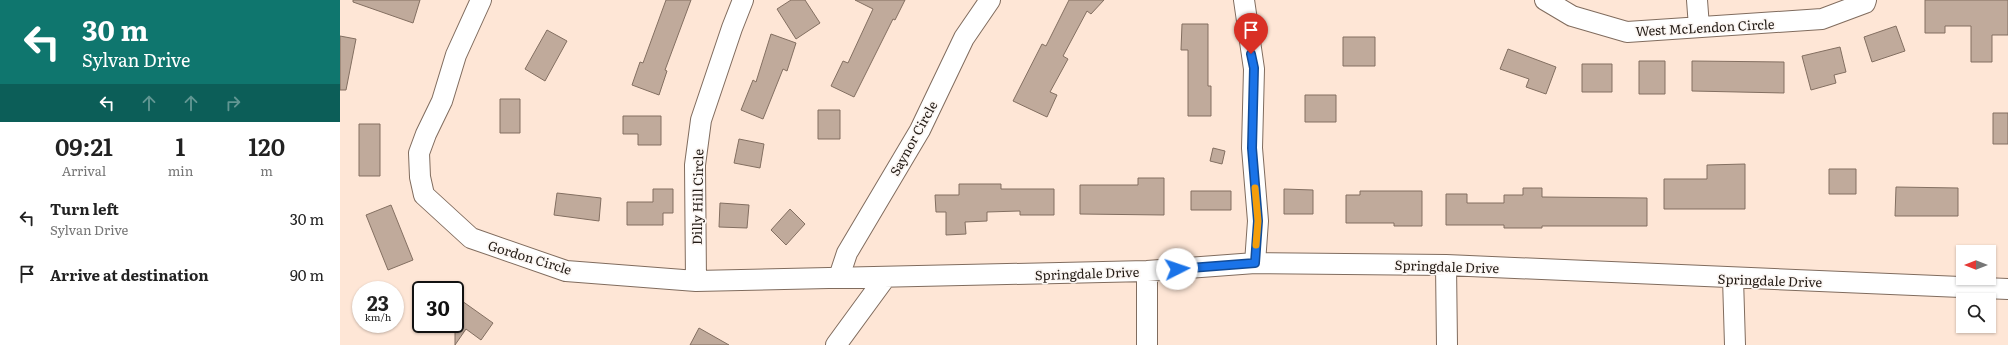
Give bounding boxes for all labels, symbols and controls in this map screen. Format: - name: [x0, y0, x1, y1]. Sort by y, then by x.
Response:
- text: 30 m: [82, 8, 148, 50]
- pin: [1234, 13, 1268, 54]
- street label: West McLendon Circle: [1635, 14, 1775, 40]
- icon: left: [16, 16, 68, 68]
- icon: arrive: [1240, 19, 1262, 41]
- text: Sylvan Drive: [82, 46, 190, 73]
- icon: left: [96, 92, 118, 114]
- icon: ahead: [138, 92, 160, 114]
- icon: ahead: [180, 92, 202, 114]
- icon: right: [222, 92, 244, 114]
- street label: Saynor Circle: [885, 97, 942, 179]
- text: 09:21: [55, 128, 113, 163]
- text: 1: [176, 128, 185, 163]
- text: 120: [248, 128, 285, 163]
- street label: Dilly Hill Circle: [687, 149, 707, 245]
- text: Arrival: [62, 161, 106, 180]
- text: min: [168, 161, 193, 180]
- text: m: [260, 161, 273, 180]
- text: Turn left: [50, 197, 119, 220]
- icon: left: [16, 207, 38, 229]
- text: 30 m: [290, 207, 324, 230]
- text: Sylvan Drive: [50, 220, 128, 239]
- street label: Gordon Circle: [486, 235, 574, 279]
- north arrow: [1956, 245, 1996, 285]
- map controls: [1956, 245, 1996, 333]
- position arrow: [1156, 248, 1198, 290]
- street label: Springdale Drive: [1394, 255, 1500, 277]
- street label: Springdale Drive: [1034, 262, 1140, 284]
- icon: arrive: [16, 263, 38, 285]
- text: Arrive at destination: [50, 263, 209, 286]
- text: 90 m: [290, 263, 324, 286]
- street label: Springdale Drive: [1717, 269, 1823, 291]
- speed limit sign: 30: [412, 281, 464, 333]
- text: 23: [367, 287, 389, 317]
- button: search: [1956, 293, 1996, 333]
- text: km/h: [365, 309, 391, 324]

